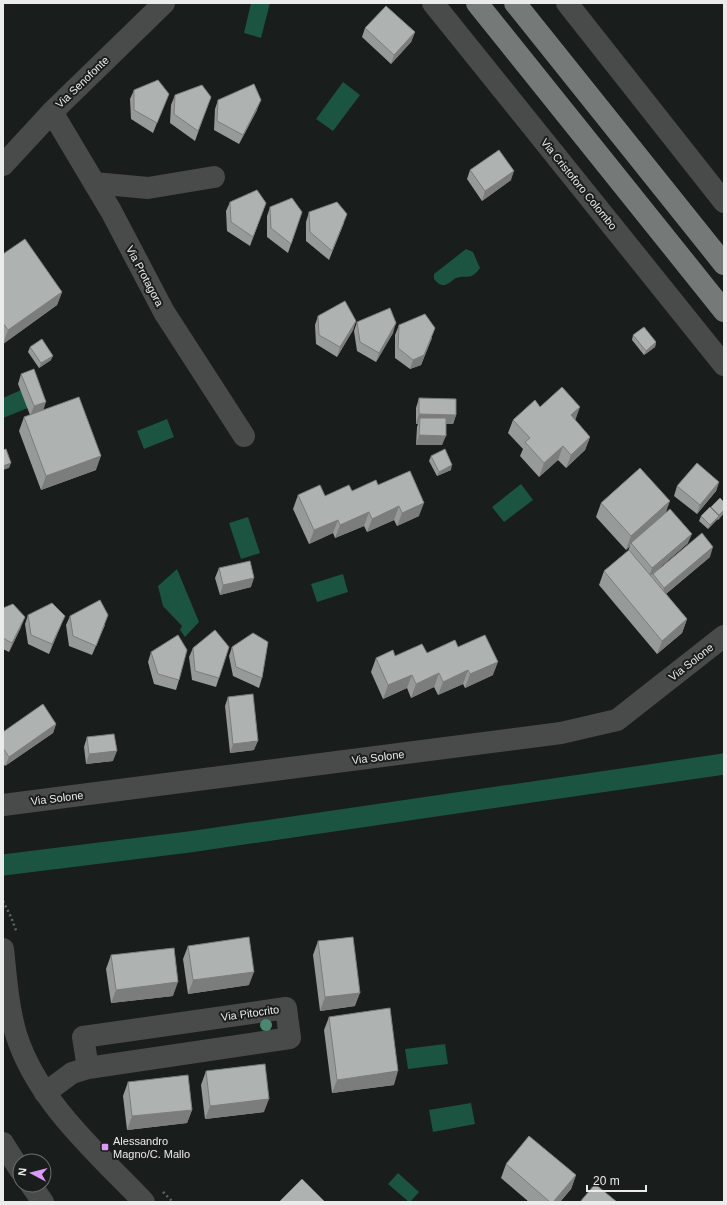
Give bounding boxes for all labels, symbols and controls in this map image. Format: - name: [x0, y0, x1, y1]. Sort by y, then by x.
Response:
- street label: Via Senofonte: [53, 54, 111, 110]
- street label: Via Cristoforo Colombo: [539, 136, 619, 232]
- street label: Via Protagora: [124, 244, 166, 309]
- street label: Via Solone: [666, 641, 716, 683]
- street label: Via Solone: [351, 748, 405, 766]
- street label: Via Solone: [30, 789, 84, 807]
- street label: Via Pitocrito: [220, 1003, 280, 1023]
- place label: Alessandro Magno/C. Mallo: [113, 1135, 190, 1160]
- marker: Alessandro Magno/C. Mallo: [100, 1142, 110, 1152]
- north arrow: [12, 1153, 52, 1193]
- text: N: [16, 1167, 29, 1176]
- scale bar: [587, 1167, 646, 1193]
- text: 20 m: [593, 1174, 620, 1188]

